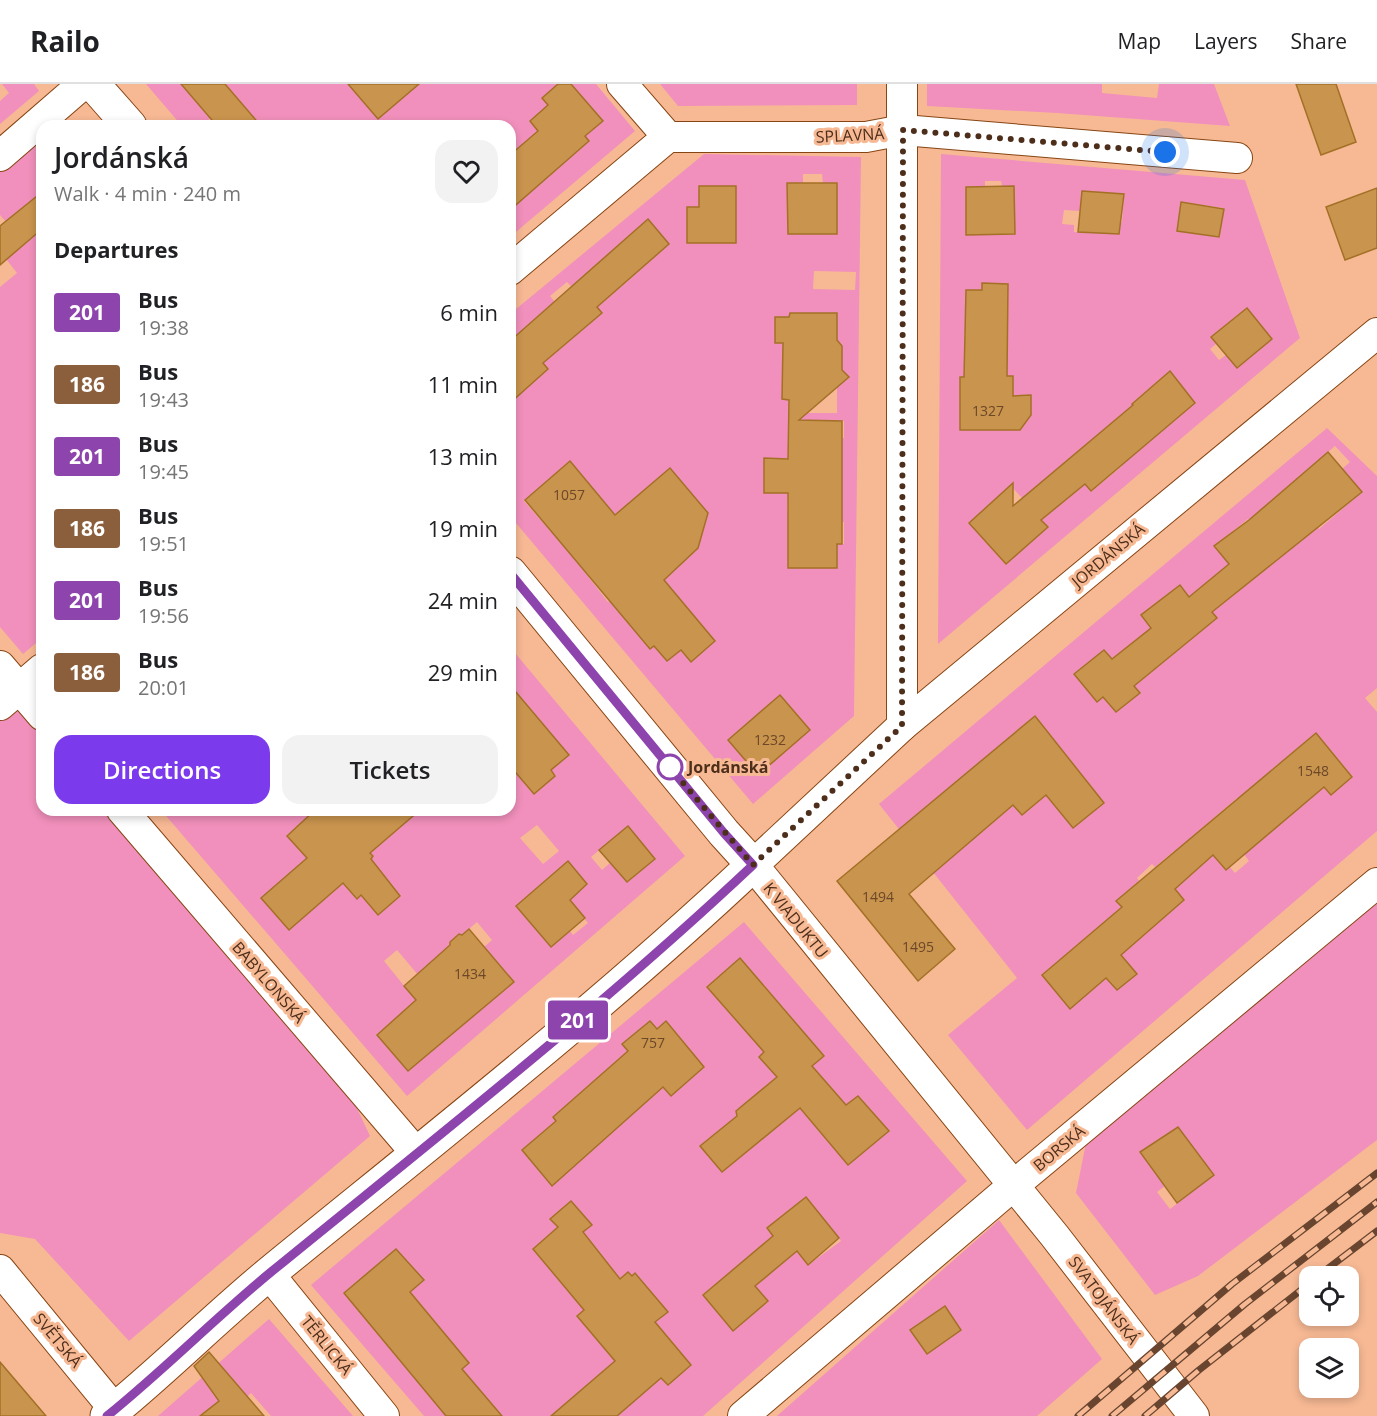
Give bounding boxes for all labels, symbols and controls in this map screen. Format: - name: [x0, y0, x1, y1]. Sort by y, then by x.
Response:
- text: Railo: [30, 22, 100, 60]
- text: Map: [1118, 27, 1161, 55]
- text: Layers: [1194, 27, 1258, 55]
- text: Share: [1291, 27, 1347, 55]
- street label: SPLAVNÁ: [815, 122, 886, 148]
- your location: [1150, 137, 1180, 167]
- text: Jordánská: [54, 138, 189, 176]
- button: heart: [435, 140, 498, 203]
- text: Walk · 4 min · 240 m: [54, 180, 241, 207]
- text: Departures: [54, 234, 178, 264]
- text: Bus: [138, 284, 178, 314]
- text: 6 min: [440, 297, 498, 327]
- text: 201: [69, 298, 105, 326]
- text: 19:38: [138, 314, 189, 341]
- text: Bus: [138, 356, 178, 386]
- text: 11 min: [428, 369, 498, 399]
- text: 186: [69, 370, 105, 398]
- text: 19:43: [138, 386, 189, 413]
- house number: 1327: [972, 401, 1004, 420]
- text: Bus: [138, 428, 178, 458]
- text: 13 min: [428, 441, 498, 471]
- text: 201: [69, 442, 105, 470]
- text: 19:45: [138, 458, 189, 485]
- house number: 1057: [553, 485, 585, 504]
- text: Bus: [138, 500, 178, 530]
- text: 19 min: [428, 513, 498, 543]
- text: 186: [69, 514, 105, 542]
- street label: JORDÁNSKÁ: [1065, 517, 1150, 593]
- text: 19:51: [138, 530, 189, 557]
- text: Bus: [138, 572, 178, 602]
- text: 24 min: [428, 585, 498, 615]
- text: 201: [69, 586, 105, 614]
- text: 19:56: [138, 602, 189, 629]
- text: Bus: [138, 644, 178, 674]
- text: 29 min: [428, 657, 498, 687]
- text: 186: [69, 658, 105, 686]
- text: 20:01: [138, 674, 189, 701]
- house number: 1232: [754, 730, 786, 749]
- button: Directions: [54, 735, 270, 804]
- button: Tickets: [282, 735, 498, 804]
- marker: Jordánská: [657, 754, 683, 780]
- place label: Jordánská: [686, 756, 768, 778]
- house number: 1548: [1297, 761, 1329, 780]
- street label: K VIADUKTU: [759, 877, 833, 963]
- house number: 1494: [862, 887, 894, 906]
- street label: BABYLONSKÁ: [227, 937, 311, 1028]
- house number: 1495: [902, 937, 934, 956]
- house number: 1434: [454, 964, 486, 983]
- line badge: 201: [544, 1000, 612, 1040]
- text: 201: [560, 1006, 596, 1034]
- house number: 757: [641, 1033, 665, 1052]
- street label: BORSKÁ: [1028, 1119, 1090, 1176]
- street label: SVATOJÁNSKÁ: [1064, 1252, 1145, 1349]
- map controls: [1299, 1266, 1359, 1398]
- button: locate: [1299, 1266, 1359, 1326]
- street label: SVĚTSKÁ: [29, 1308, 88, 1373]
- street label: TĚRLICKÁ: [296, 1311, 358, 1380]
- button: layers: [1299, 1338, 1359, 1398]

